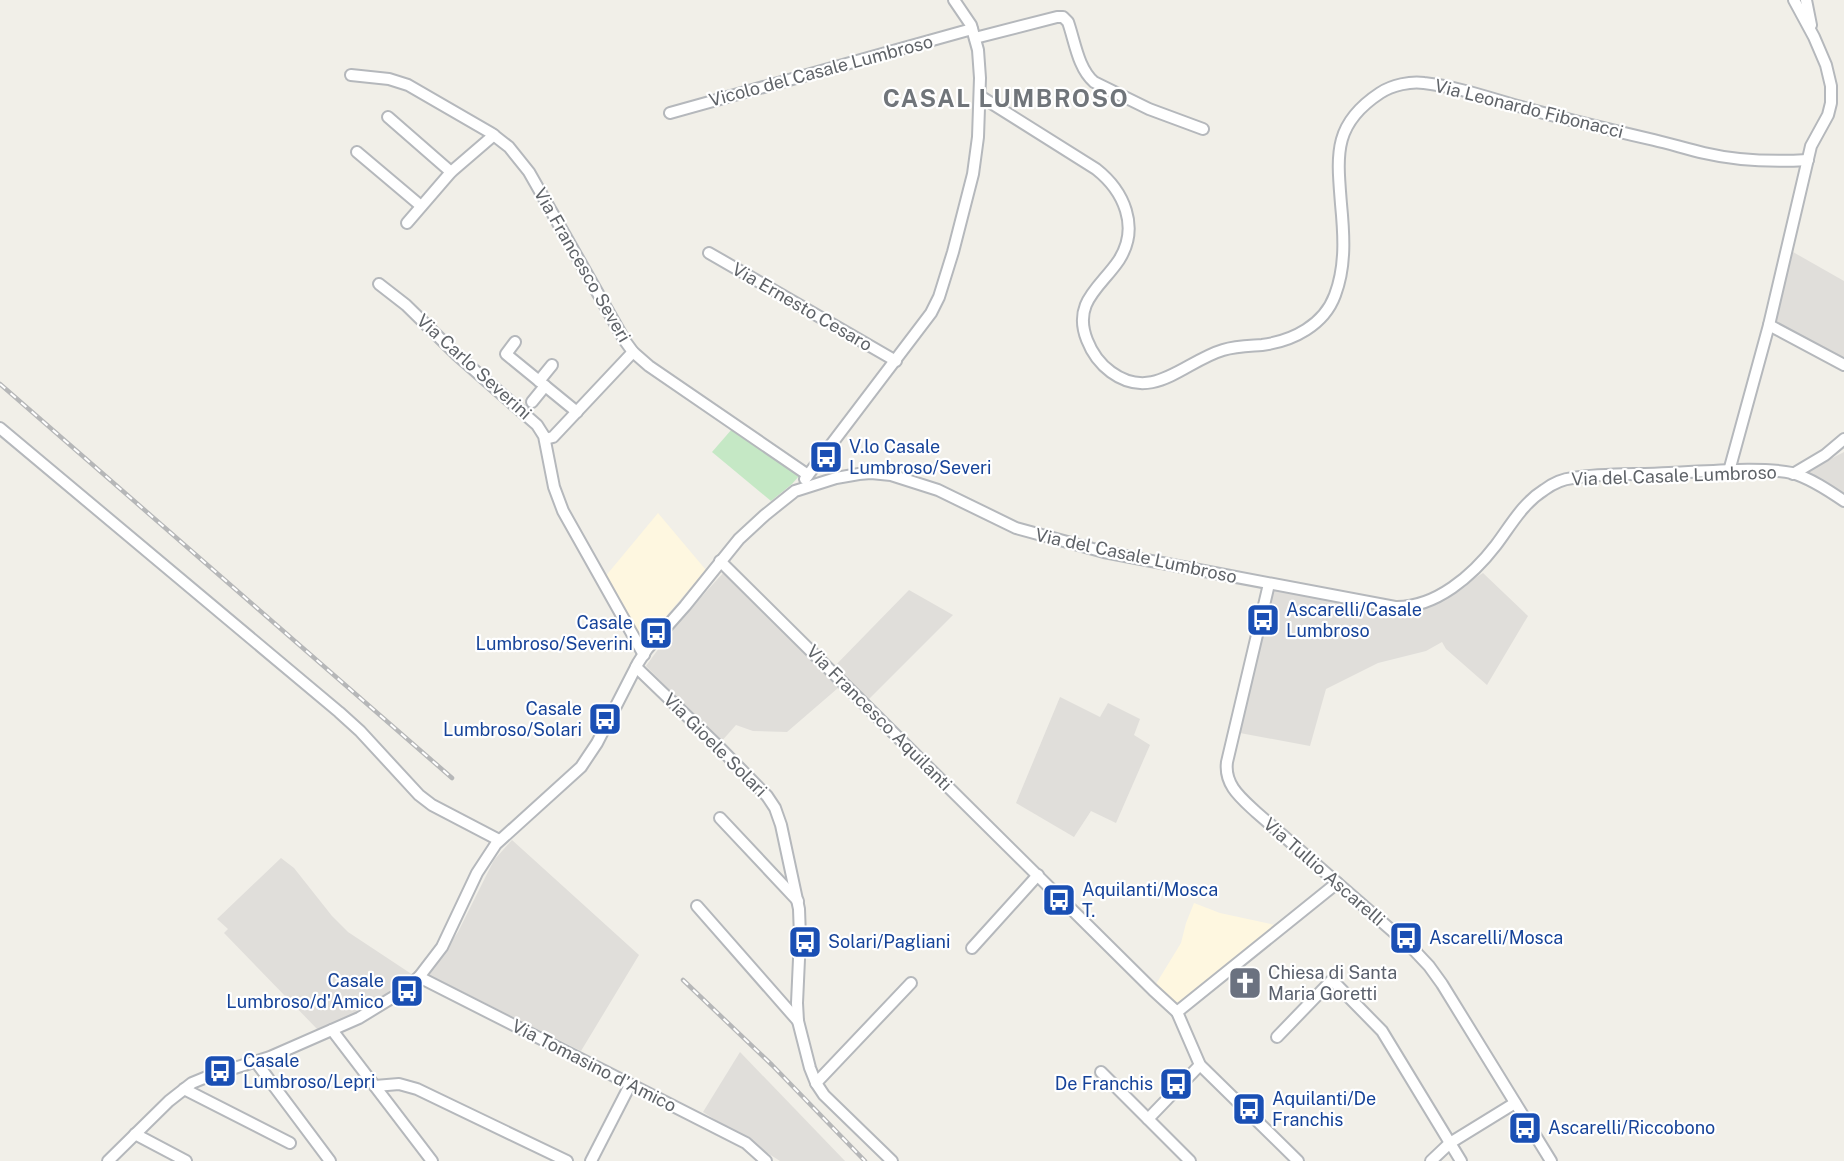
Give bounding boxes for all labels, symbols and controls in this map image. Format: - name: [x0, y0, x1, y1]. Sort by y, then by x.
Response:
- street label: Vicolo del Casale Lumbroso: [707, 31, 935, 111]
- street label: Via Leonardo Fibonacci: [1432, 75, 1626, 142]
- district label: CASAL LUMBROSO: [883, 84, 1129, 112]
- street label: Via Francesco Severi: [530, 184, 635, 346]
- street label: Via Ernesto Cesaro: [729, 258, 876, 355]
- street label: Via Carlo Severini: [413, 310, 536, 424]
- place label: V.lo Casale Lumbroso/Severi: [849, 436, 992, 478]
- bus stop icon: V.lo Casale Lumbroso/Severi: [808, 439, 844, 475]
- street label: Via del Casale Lumbroso: [1571, 461, 1777, 490]
- street label: Via del Casale Lumbroso: [1033, 524, 1239, 587]
- place label: Ascarelli/Casale Lumbroso: [1286, 599, 1422, 641]
- bus stop icon: Ascarelli/Casale Lumbroso: [1245, 602, 1281, 638]
- place label: Casale Lumbroso/Severini: [475, 612, 633, 654]
- bus stop icon: Casale Lumbroso/Severini: [638, 615, 674, 651]
- street label: Via Francesco Aquilanti: [802, 641, 956, 795]
- street label: Via Gioele Solari: [659, 689, 771, 801]
- place label: Casale Lumbroso/Solari: [443, 698, 582, 740]
- bus stop icon: Casale Lumbroso/Solari: [587, 701, 623, 737]
- street label: Via Tullio Ascarelli: [1259, 813, 1389, 930]
- place label: Aquilanti/Mosca T.: [1082, 879, 1218, 921]
- bus stop icon: Aquilanti/Mosca T.: [1041, 882, 1077, 918]
- bus stop icon: Ascarelli/Mosca: [1388, 920, 1424, 956]
- bus stop icon: Solari/Pagliani: [787, 924, 823, 960]
- place label: Ascarelli/Mosca: [1429, 927, 1563, 948]
- place label: Solari/Pagliani: [828, 931, 950, 952]
- place label: Chiesa di Santa Maria Goretti: [1268, 962, 1397, 1004]
- church icon: Chiesa di Santa Maria Goretti: [1227, 965, 1263, 1001]
- place label: Casale Lumbroso/d'Amico: [226, 970, 384, 1012]
- bus stop icon: Casale Lumbroso/d'Amico: [389, 973, 425, 1009]
- street label: Via Tomasino d'Amico: [508, 1015, 680, 1116]
- place label: Casale Lumbroso/Lepri: [243, 1050, 375, 1092]
- bus stop icon: Casale Lumbroso/Lepri: [202, 1053, 238, 1089]
- bus stop icon: De Franchis: [1158, 1066, 1194, 1102]
- place label: De Franchis: [1055, 1073, 1153, 1094]
- place label: Aquilanti/De Franchis: [1272, 1088, 1376, 1130]
- bus stop icon: Aquilanti/De Franchis: [1231, 1091, 1267, 1127]
- bus stop icon: Ascarelli/Riccobono: [1507, 1110, 1543, 1146]
- place label: Ascarelli/Riccobono: [1548, 1117, 1715, 1138]

